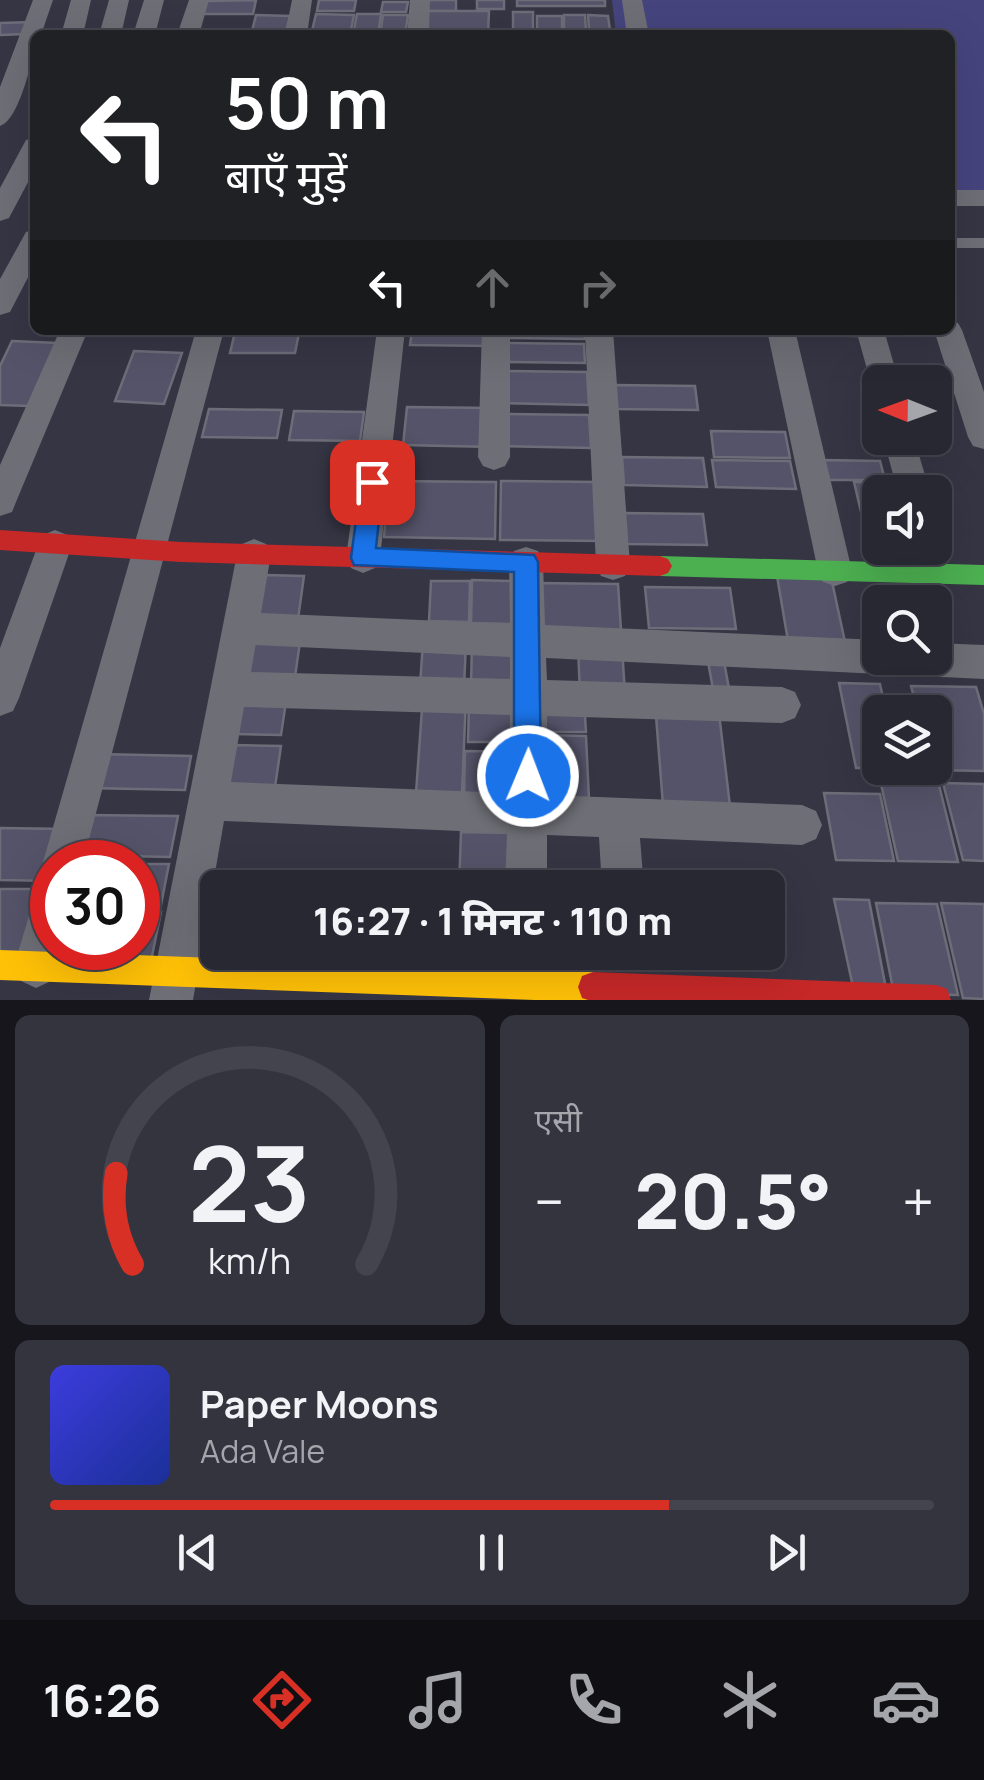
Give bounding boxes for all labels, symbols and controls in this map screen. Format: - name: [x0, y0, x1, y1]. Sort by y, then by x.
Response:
- text: 50 m: [225, 54, 389, 150]
- icon: left: [60, 70, 190, 200]
- text: बाएँ मुड़ें: [225, 145, 347, 207]
- icon: left: [360, 260, 415, 315]
- icon: ahead: [465, 260, 520, 315]
- icon: right: [570, 260, 625, 315]
- north arrow: [862, 365, 952, 455]
- map controls: [862, 365, 952, 785]
- pin: [330, 440, 415, 525]
- icon: arrive: [345, 455, 400, 510]
- button: sound: [862, 475, 952, 565]
- button: search: [862, 585, 952, 675]
- button: layers: [862, 695, 952, 785]
- position arrow: [476, 724, 580, 828]
- speed limit sign: 30: [30, 840, 160, 970]
- text: 16:27 · 1 मिनट · 110 m: [313, 894, 672, 946]
- text: एसी: [535, 1098, 582, 1142]
- text: 23: [189, 1111, 311, 1253]
- text: 20.5°: [634, 1149, 832, 1252]
- text: −: [535, 1163, 564, 1239]
- text: +: [902, 1163, 934, 1239]
- text: km/h: [208, 1236, 291, 1285]
- text: Paper Moons: [200, 1377, 439, 1429]
- text: Ada Vale: [200, 1429, 325, 1473]
- icon: previous: [170, 1525, 225, 1580]
- icon: pause: [464, 1525, 519, 1580]
- icon: next: [759, 1525, 814, 1580]
- icon: directions: [247, 1665, 317, 1735]
- icon: music: [403, 1665, 473, 1735]
- icon: phone: [559, 1665, 629, 1735]
- icon: climate: [715, 1665, 785, 1735]
- icon: car: [871, 1665, 941, 1735]
- text: 16:26: [43, 1669, 161, 1731]

